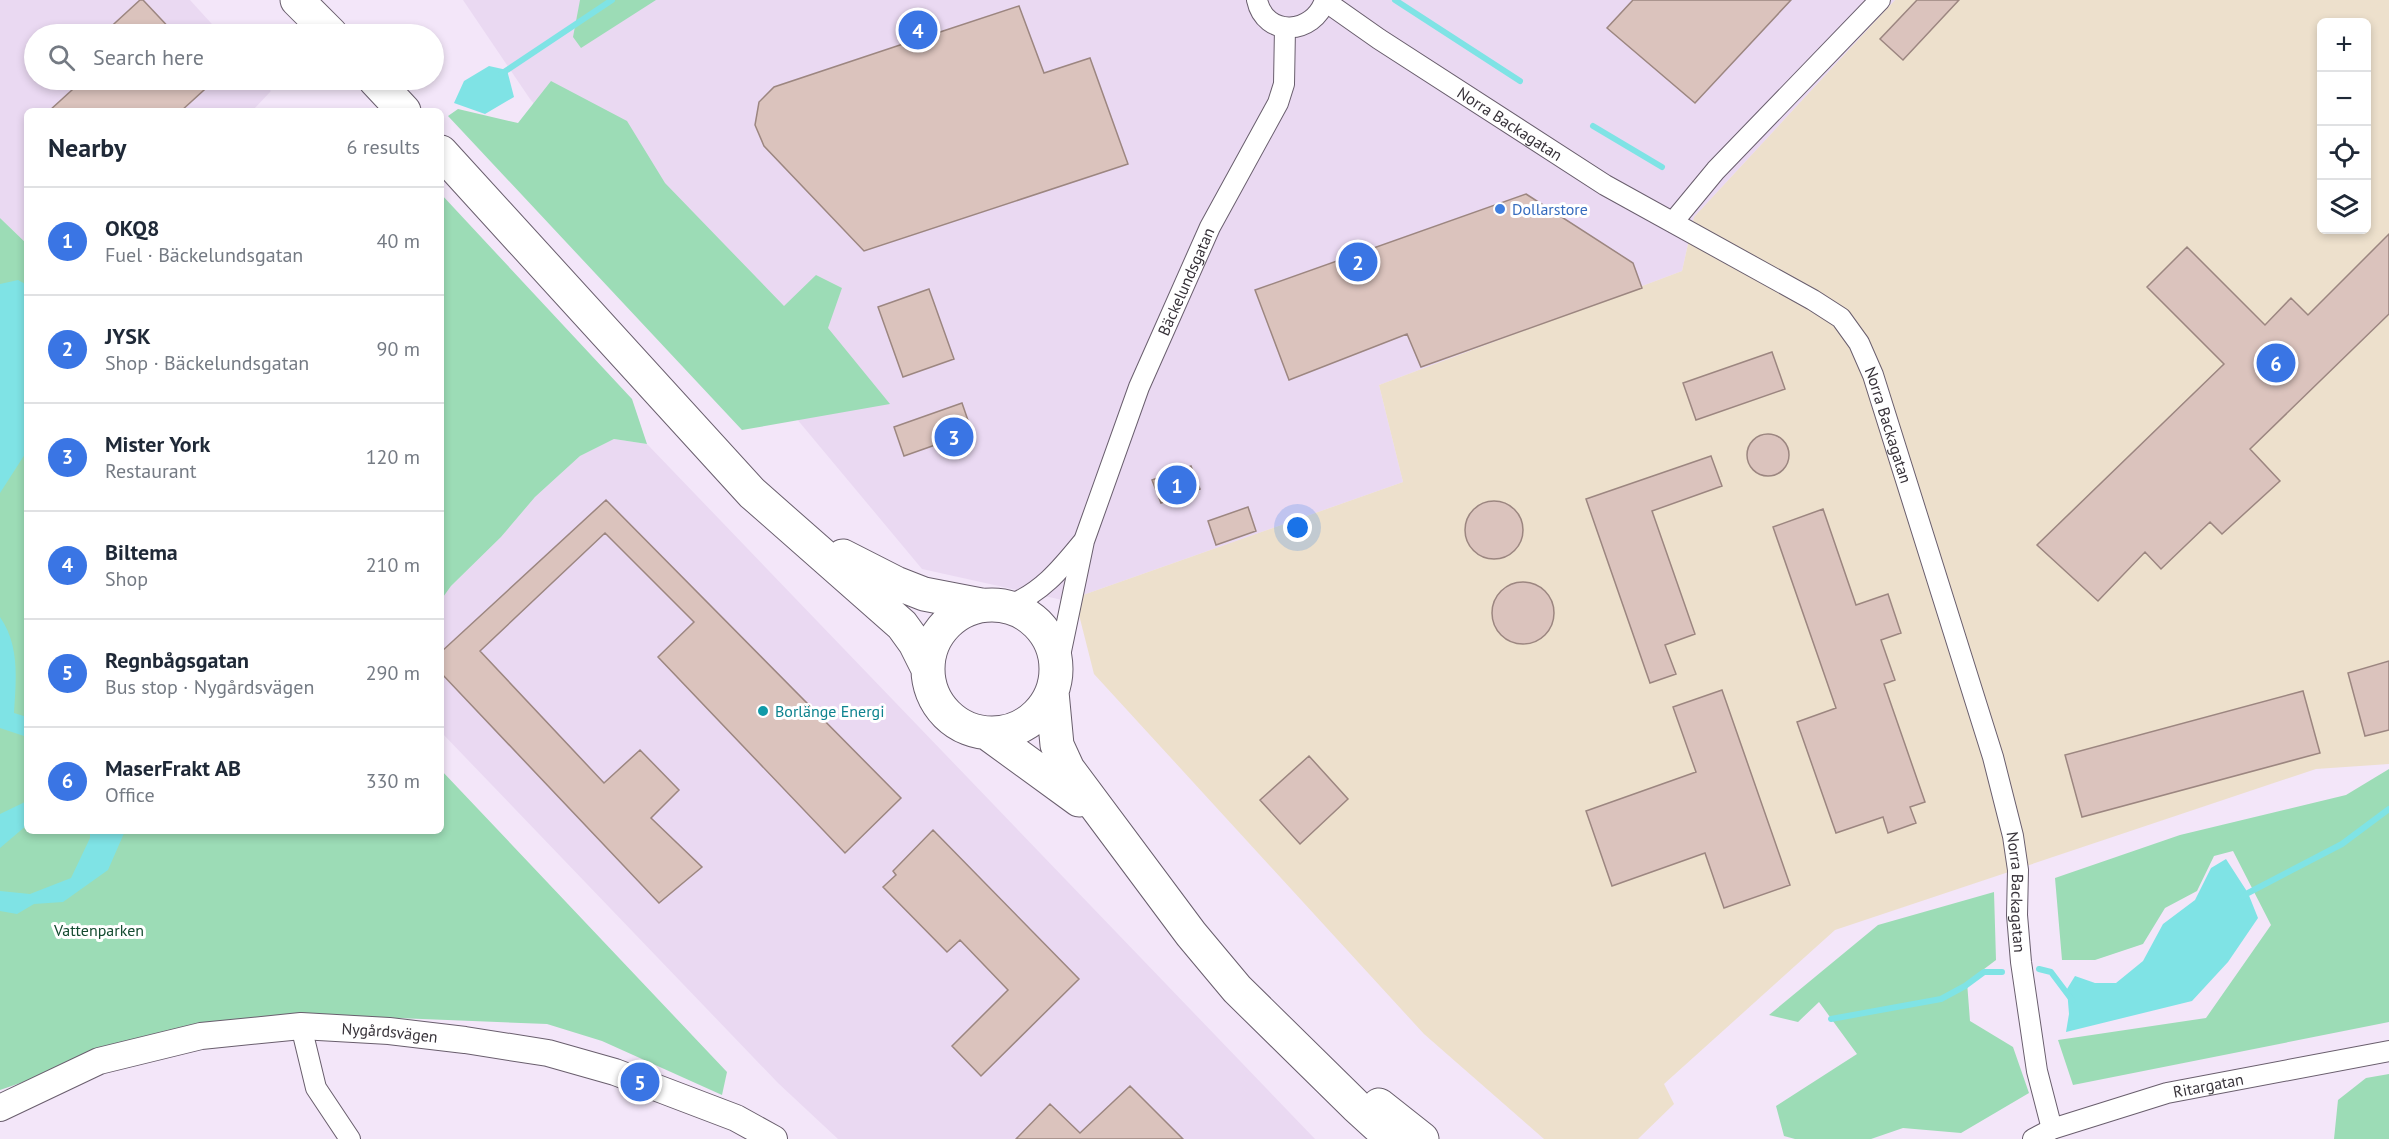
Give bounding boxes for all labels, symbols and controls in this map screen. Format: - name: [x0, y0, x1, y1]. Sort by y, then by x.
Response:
- pin: 4: [898, 8, 938, 52]
- map controls: [2317, 18, 2371, 234]
- button: +: [2317, 18, 2371, 72]
- search box: [24, 24, 444, 90]
- icon: search: [45, 41, 78, 74]
- text: Search here: [93, 43, 204, 71]
- button: −: [2317, 72, 2371, 126]
- street label: Norra Backagatan: [1454, 82, 1566, 165]
- button: locate: [2317, 126, 2371, 180]
- text: Nearby: [48, 131, 126, 164]
- text: 6 results: [347, 134, 420, 160]
- button: layers: [2317, 180, 2371, 234]
- place label: Dollarstore: [1512, 199, 1588, 219]
- marker: Dollarstore: [1493, 202, 1507, 216]
- text: OKQ8: [105, 214, 159, 242]
- street label: Bäckelundsgatan: [1153, 224, 1219, 339]
- text: 1: [62, 228, 73, 254]
- text: 40 m: [377, 228, 420, 254]
- pin: 2: [1338, 240, 1378, 284]
- text: Fuel · Bäckelundsgatan: [105, 242, 303, 268]
- text: JYSK: [105, 322, 151, 350]
- text: 2: [62, 336, 73, 362]
- text: 90 m: [377, 336, 420, 362]
- pin: 6: [2256, 340, 2296, 386]
- text: Shop · Bäckelundsgatan: [105, 350, 309, 376]
- street label: Norra Backagatan: [1860, 363, 1916, 486]
- pin: 3: [934, 414, 974, 460]
- text: Mister York: [105, 430, 210, 458]
- text: 3: [62, 444, 73, 470]
- text: 120 m: [366, 444, 420, 470]
- text: Restaurant: [105, 458, 196, 484]
- pin: 1: [1158, 462, 1196, 508]
- your location: [1283, 513, 1312, 542]
- text: Biltema: [105, 538, 178, 566]
- text: 4: [62, 552, 73, 578]
- text: 210 m: [366, 552, 420, 578]
- text: Shop: [105, 566, 148, 592]
- text: Regnbågsgatan: [105, 646, 249, 674]
- text: 5: [62, 660, 73, 686]
- text: 290 m: [366, 660, 420, 686]
- text: Bus stop · Nygårdsvägen: [105, 674, 314, 700]
- place label: Borlänge Energi: [775, 701, 885, 721]
- marker: Borlänge Energi: [756, 704, 770, 718]
- text: MaserFrakt AB: [105, 754, 241, 782]
- text: 6: [62, 768, 73, 794]
- text: 330 m: [366, 768, 420, 794]
- text: Office: [105, 782, 155, 808]
- street label: Norra Backagatan: [2002, 830, 2030, 953]
- park label: Vattenparken: [53, 920, 144, 940]
- street label: Nygårdsvägen: [341, 1018, 439, 1047]
- pin: 5: [620, 1060, 660, 1104]
- street label: Ritargatan: [2171, 1069, 2245, 1102]

